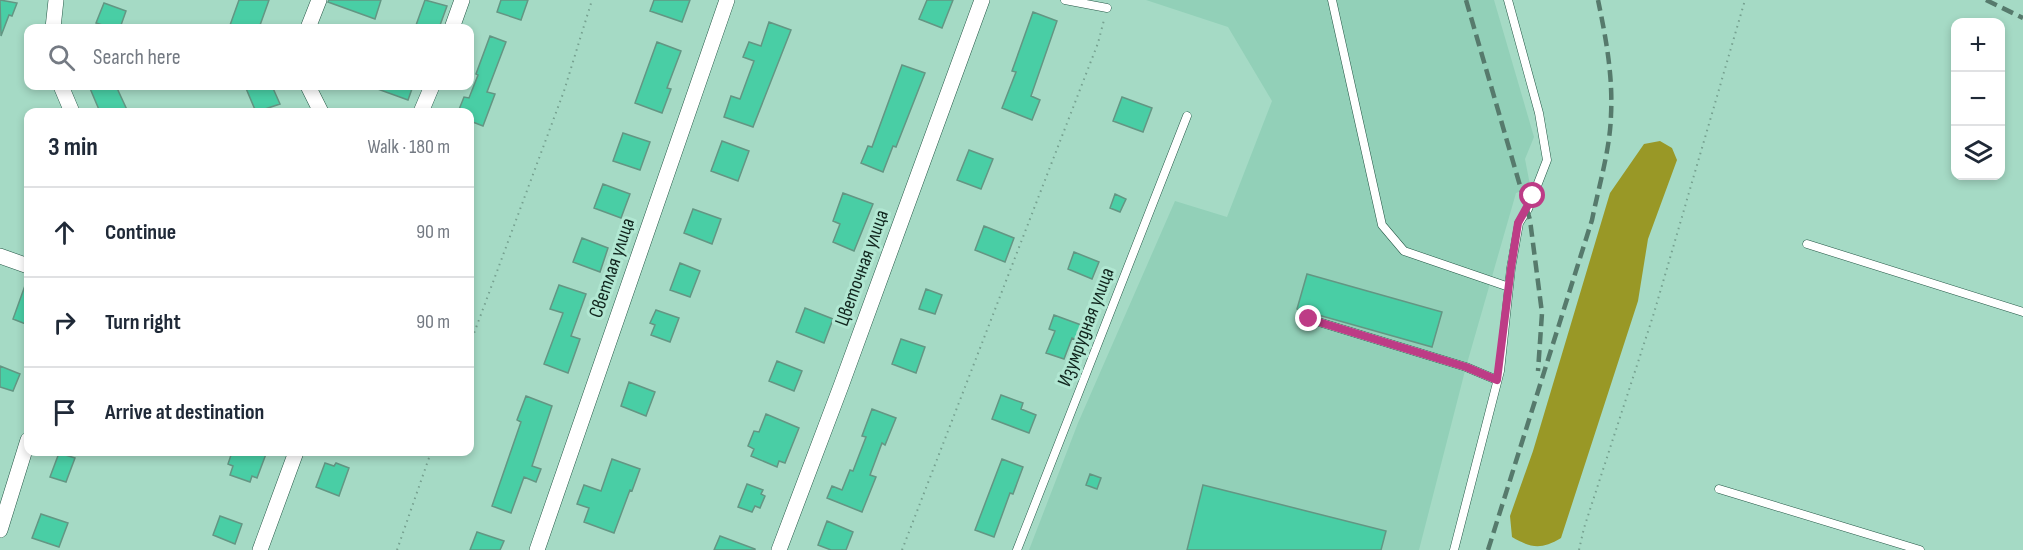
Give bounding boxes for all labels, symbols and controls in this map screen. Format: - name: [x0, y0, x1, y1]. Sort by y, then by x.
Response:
- map controls: [1951, 18, 2005, 180]
- button: +: [1951, 18, 2005, 72]
- search box: [24, 24, 474, 90]
- icon: search: [45, 41, 78, 74]
- text: Search here: [93, 44, 180, 71]
- button: −: [1951, 72, 2005, 126]
- button: layers: [1951, 126, 2005, 180]
- text: 3 min: [48, 132, 98, 163]
- text: Walk · 180 m: [367, 135, 450, 159]
- route start: [1519, 182, 1545, 208]
- street label: Цветочная улица: [830, 207, 894, 329]
- street label: Светлая улица: [584, 215, 640, 321]
- icon: ahead: [48, 216, 81, 249]
- text: Continue: [105, 219, 176, 246]
- text: 90 m: [416, 220, 450, 244]
- street label: Изумрудная улица: [1052, 264, 1120, 390]
- route end: [1295, 305, 1321, 331]
- icon: right: [48, 306, 81, 339]
- text: Turn right: [105, 309, 181, 336]
- text: 90 m: [416, 310, 450, 334]
- icon: arrive: [48, 396, 81, 429]
- text: Arrive at destination: [105, 399, 264, 426]

